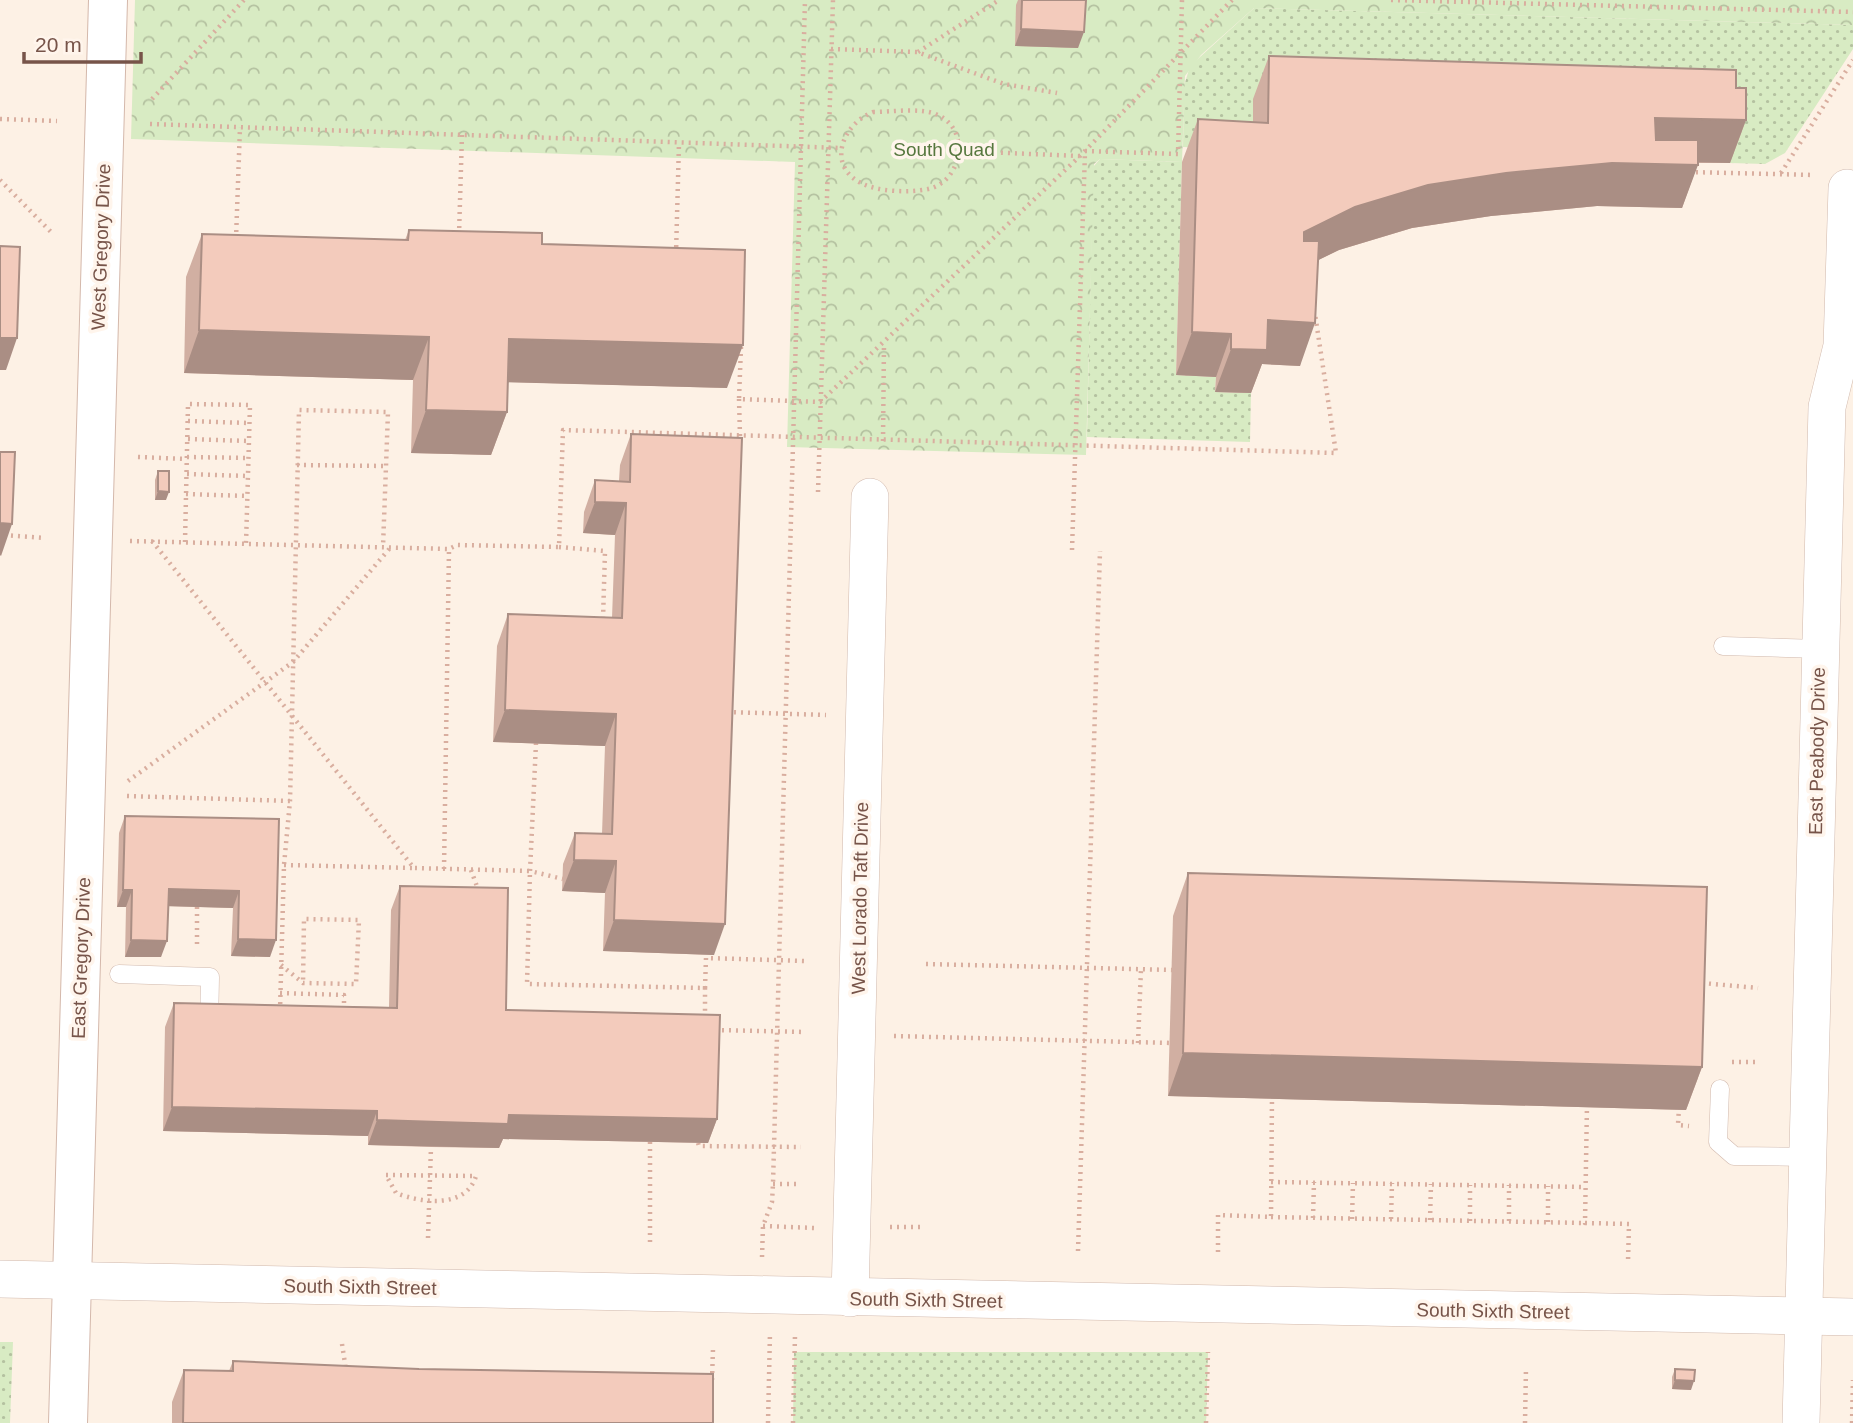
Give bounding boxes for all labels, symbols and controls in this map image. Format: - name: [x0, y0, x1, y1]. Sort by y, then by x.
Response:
- scale bar: [24, 21, 142, 65]
- text: 20 m: [35, 33, 82, 56]
- park label: South Quad: [893, 139, 995, 160]
- street label: West Gregory Drive: [88, 163, 114, 331]
- street label: East Peabody Drive: [1805, 667, 1829, 835]
- street label: West Lorado Taft Drive: [848, 802, 872, 994]
- street label: East Gregory Drive: [68, 877, 94, 1039]
- street label: South Sixth Street: [283, 1275, 437, 1299]
- street label: South Sixth Street: [849, 1288, 1003, 1312]
- street label: South Sixth Street: [1416, 1299, 1570, 1323]

